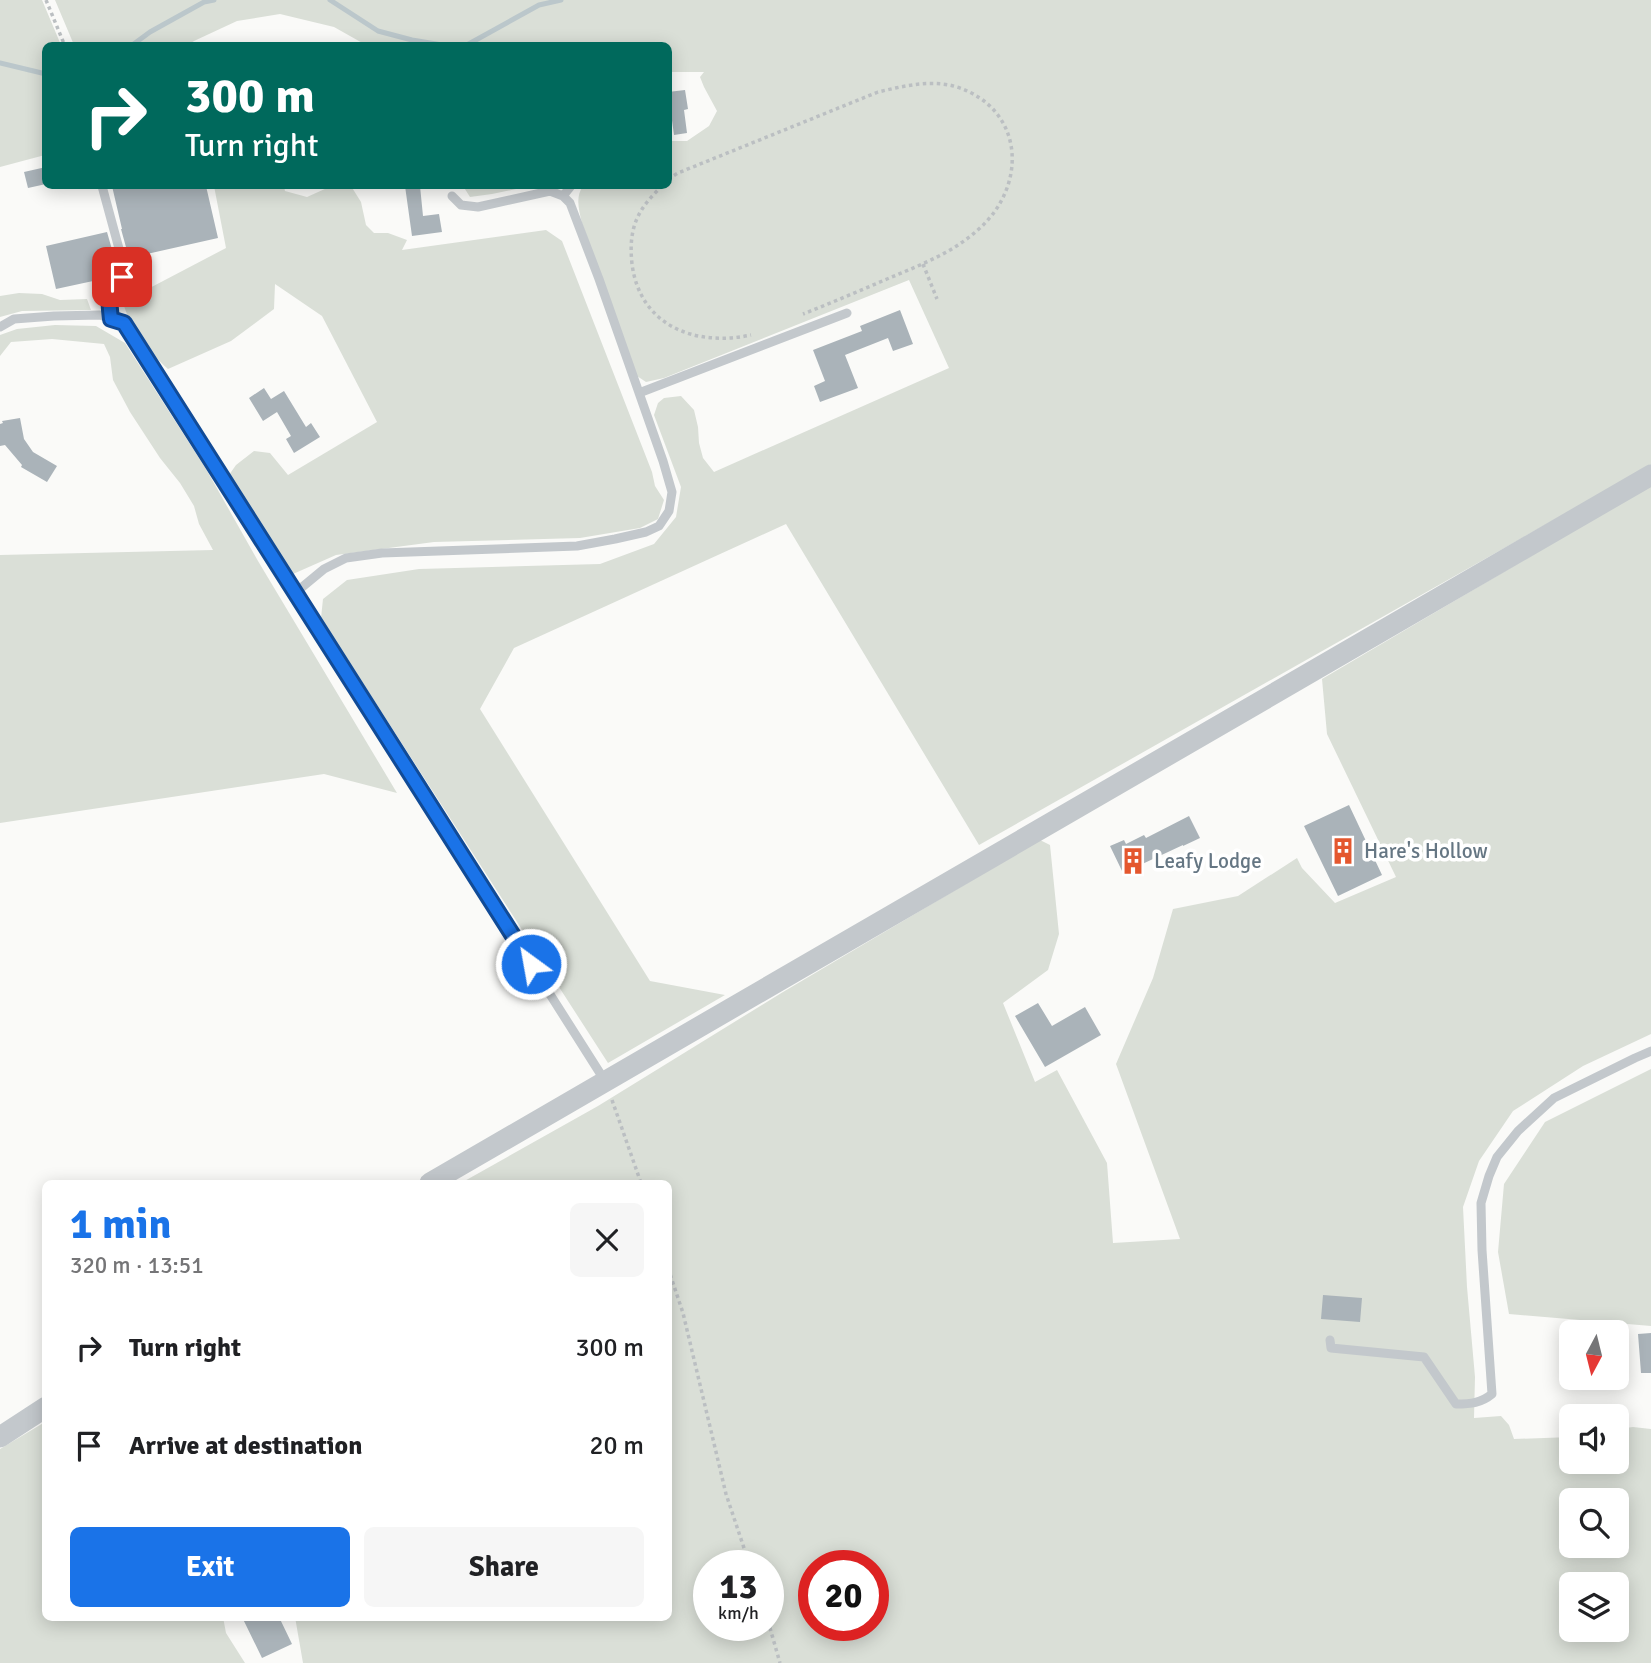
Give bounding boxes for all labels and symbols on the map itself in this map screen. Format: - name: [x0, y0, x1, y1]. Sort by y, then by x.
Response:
- pin: [92, 247, 152, 307]
- building icon: Hare's Hollow: [1328, 836, 1358, 866]
- place label: Hare's Hollow: [1364, 838, 1488, 864]
- building icon: Leafy Lodge: [1118, 846, 1148, 876]
- place label: Leafy Lodge: [1154, 848, 1262, 874]
- position arrow: [494, 927, 568, 1001]
- north arrow: [1559, 1320, 1629, 1390]
- speed limit sign: 20: [798, 1550, 889, 1641]

